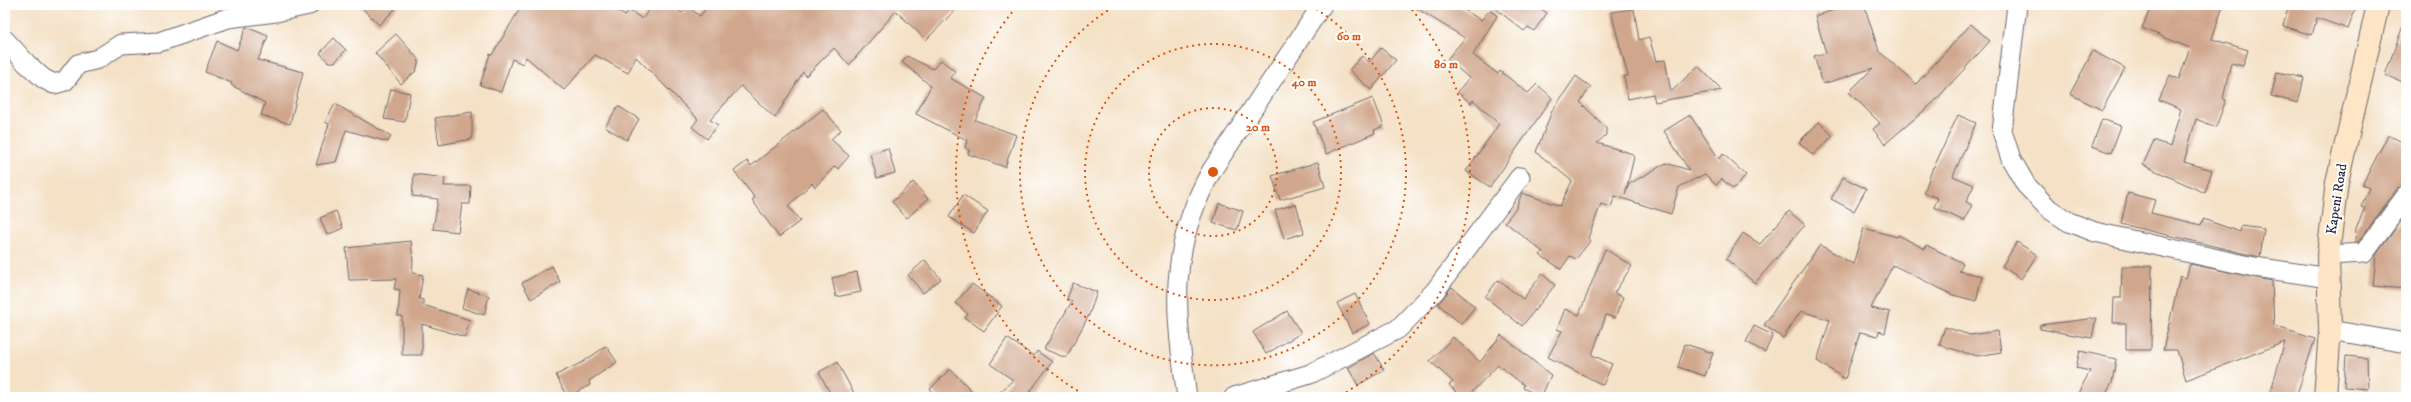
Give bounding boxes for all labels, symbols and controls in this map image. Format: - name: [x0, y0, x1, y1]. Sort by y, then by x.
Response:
- text: 60 m: [1337, 29, 1361, 44]
- text: 80 m: [1434, 57, 1458, 72]
- text: 40 m: [1291, 75, 1316, 90]
- text: 20 m: [1246, 120, 1270, 135]
- street label: Kapeni Road: [2323, 162, 2351, 236]
- centre of rings: [1206, 165, 1220, 179]

